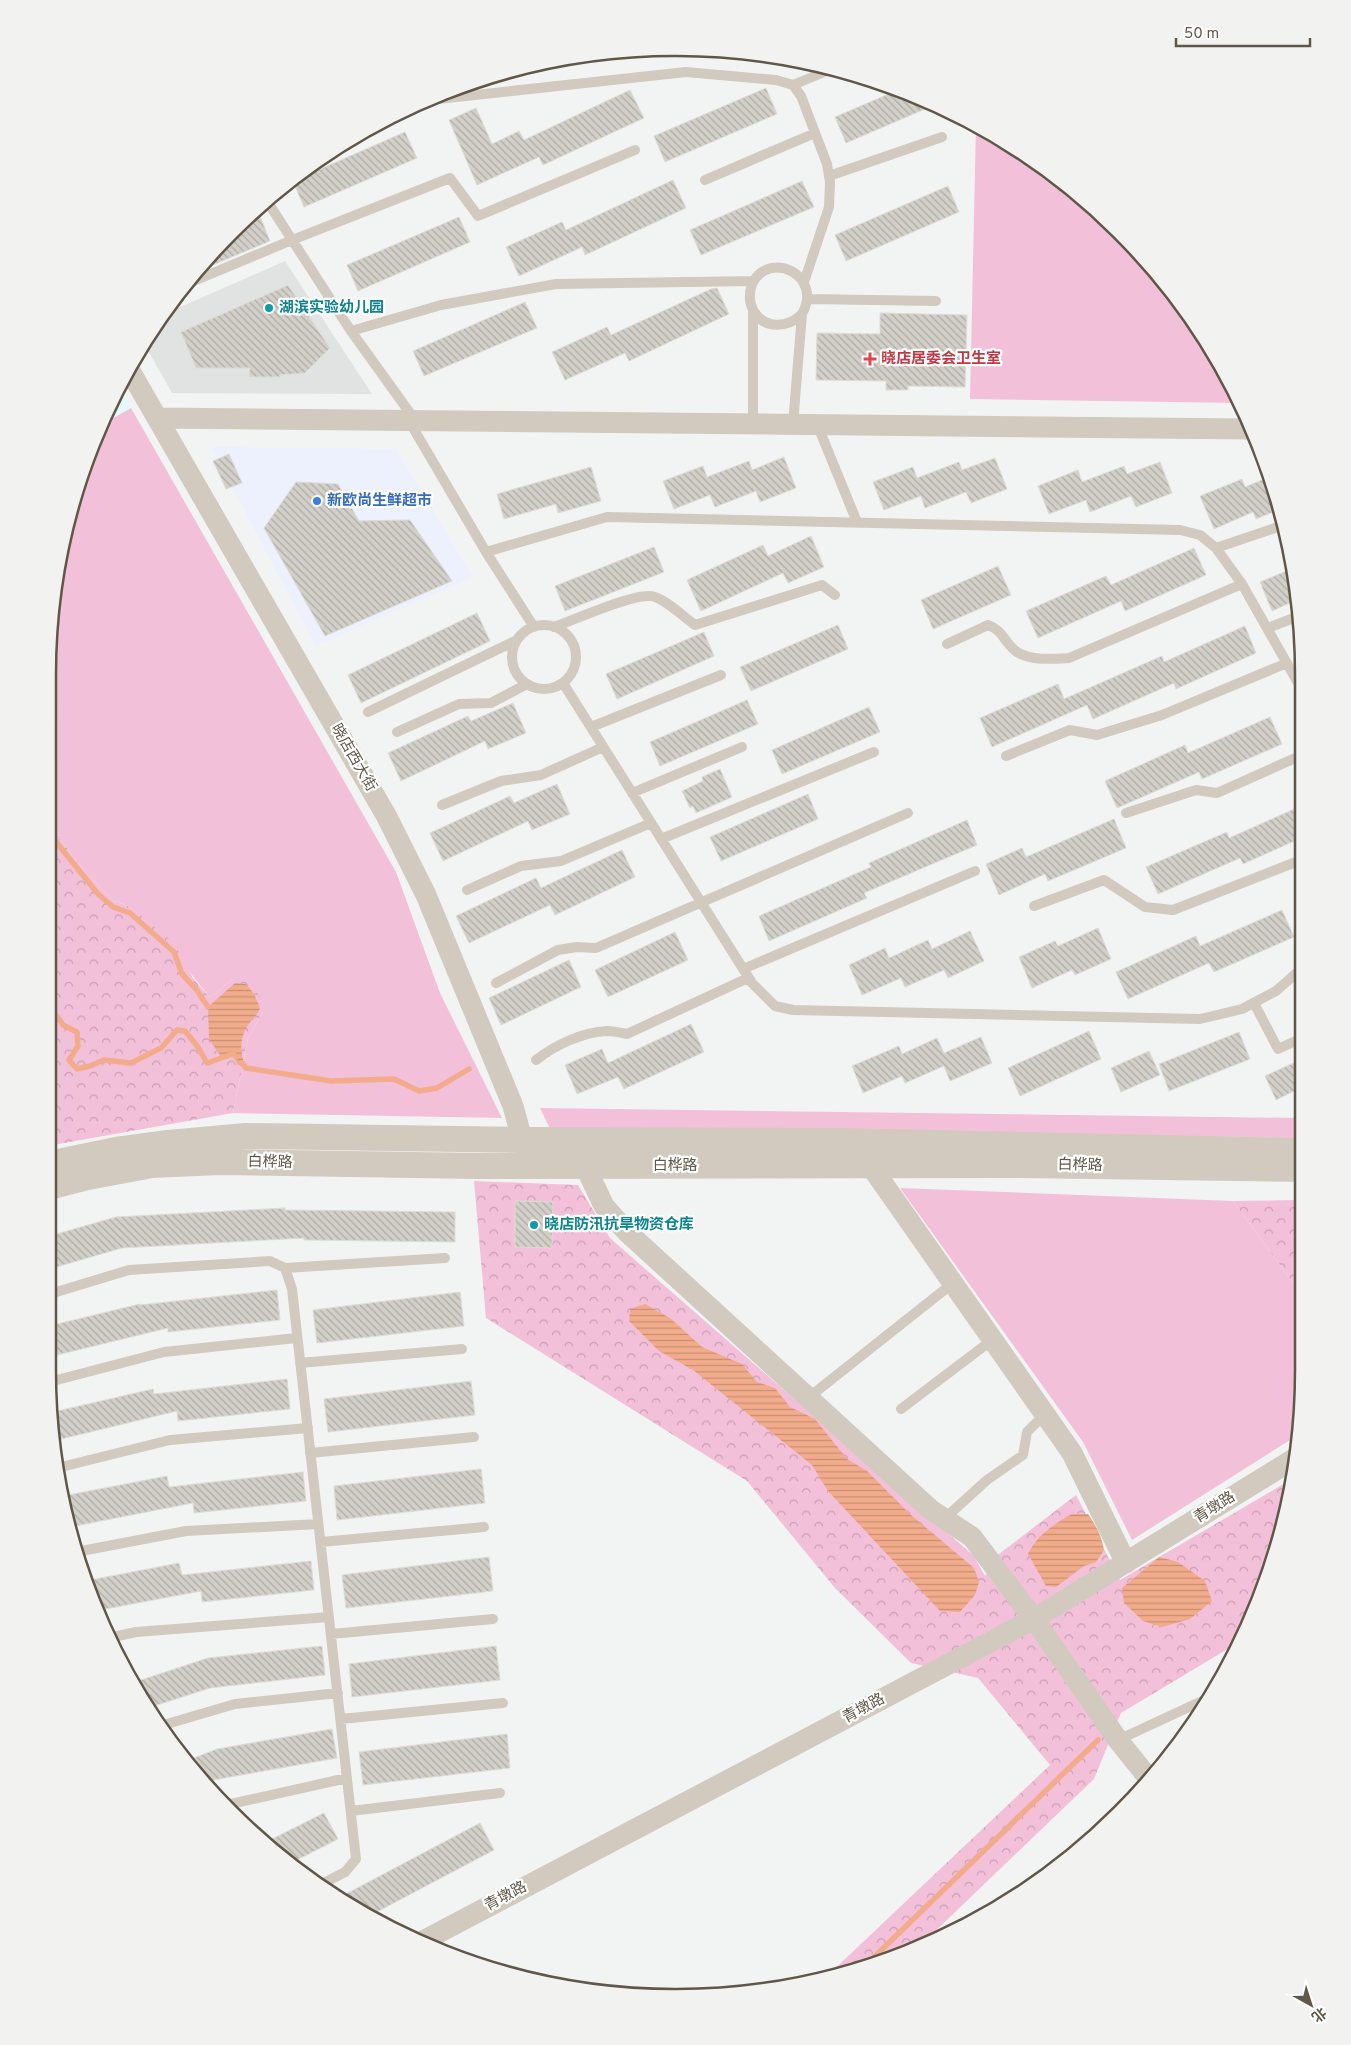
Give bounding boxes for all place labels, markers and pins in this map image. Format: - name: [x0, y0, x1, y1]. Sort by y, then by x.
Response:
- place label: 湖滨实验幼儿园: [279, 298, 384, 318]
- marker: 湖滨实验幼儿园: [263, 302, 275, 314]
- place label: 晓店居委会卫生室: [881, 350, 1001, 369]
- marker: 晓店居委会卫生室: [863, 352, 877, 366]
- place label: 新欧尚生鲜超市: [327, 492, 432, 511]
- marker: 新欧尚生鲜超市: [311, 495, 323, 507]
- place label: 晓店防汛抗旱物资仓库: [544, 1215, 694, 1235]
- marker: 晓店防汛抗旱物资仓库: [528, 1219, 540, 1231]

